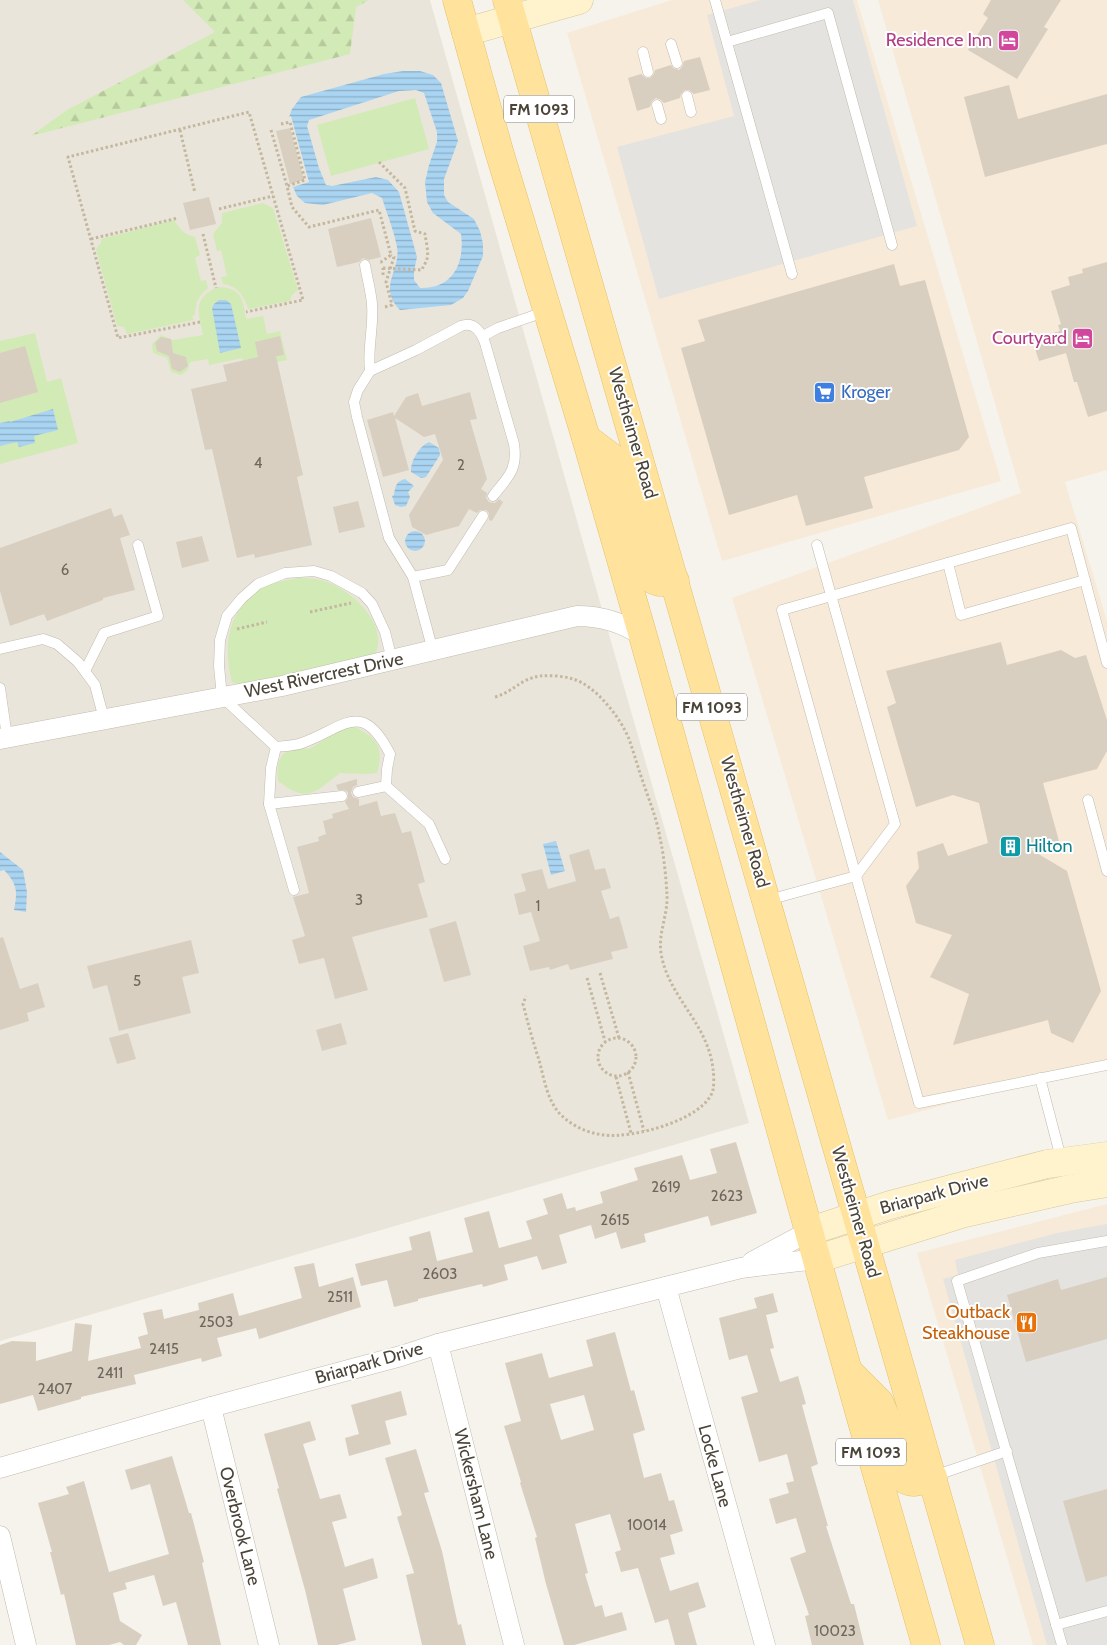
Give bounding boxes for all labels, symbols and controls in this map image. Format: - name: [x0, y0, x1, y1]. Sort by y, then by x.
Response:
- hotel icon: Residence Inn: [996, 28, 1020, 52]
- place label: Residence Inn: [886, 29, 992, 51]
- road number: FM 1093: [504, 96, 574, 122]
- hotel icon: Courtyard: [1071, 326, 1095, 350]
- place label: Courtyard: [992, 327, 1067, 349]
- street label: Westheimer Road: [604, 365, 662, 501]
- supermarket icon: Kroger: [813, 380, 837, 404]
- place label: Kroger: [841, 381, 891, 403]
- house number: 4: [254, 454, 263, 472]
- house number: 2: [457, 456, 465, 474]
- house number: 6: [61, 561, 69, 579]
- street label: West Rivercrest Drive: [243, 647, 405, 703]
- road number: FM 1093: [677, 694, 747, 720]
- street label: Westheimer Road: [716, 754, 774, 890]
- building icon: Hilton: [998, 834, 1022, 858]
- place label: Hilton: [1026, 835, 1072, 857]
- house number: 3: [355, 891, 363, 909]
- house number: 1: [536, 897, 540, 915]
- house number: 5: [133, 972, 141, 990]
- street label: Westheimer Road: [827, 1144, 885, 1280]
- street label: Briarpark Drive: [877, 1169, 991, 1219]
- house number: 2619: [651, 1178, 681, 1196]
- house number: 2623: [711, 1187, 743, 1205]
- house number: 2615: [600, 1211, 630, 1229]
- house number: 2603: [423, 1265, 457, 1283]
- house number: 2511: [327, 1288, 353, 1306]
- place label: Outback Steakhouse: [922, 1301, 1011, 1344]
- restaurant icon: Outback Steakhouse: [1014, 1310, 1038, 1334]
- house number: 2503: [199, 1313, 233, 1331]
- street label: Briarpark Drive: [312, 1337, 426, 1389]
- house number: 2415: [149, 1340, 179, 1358]
- house number: 2411: [97, 1364, 123, 1382]
- house number: 2407: [38, 1380, 73, 1398]
- street label: Locke Lane: [693, 1422, 737, 1510]
- street label: Wickersham Lane: [449, 1426, 503, 1562]
- road number: FM 1093: [836, 1438, 906, 1465]
- street label: Overbrook Lane: [215, 1464, 265, 1588]
- house number: 10014: [627, 1516, 667, 1534]
- house number: 10023: [814, 1622, 856, 1640]

